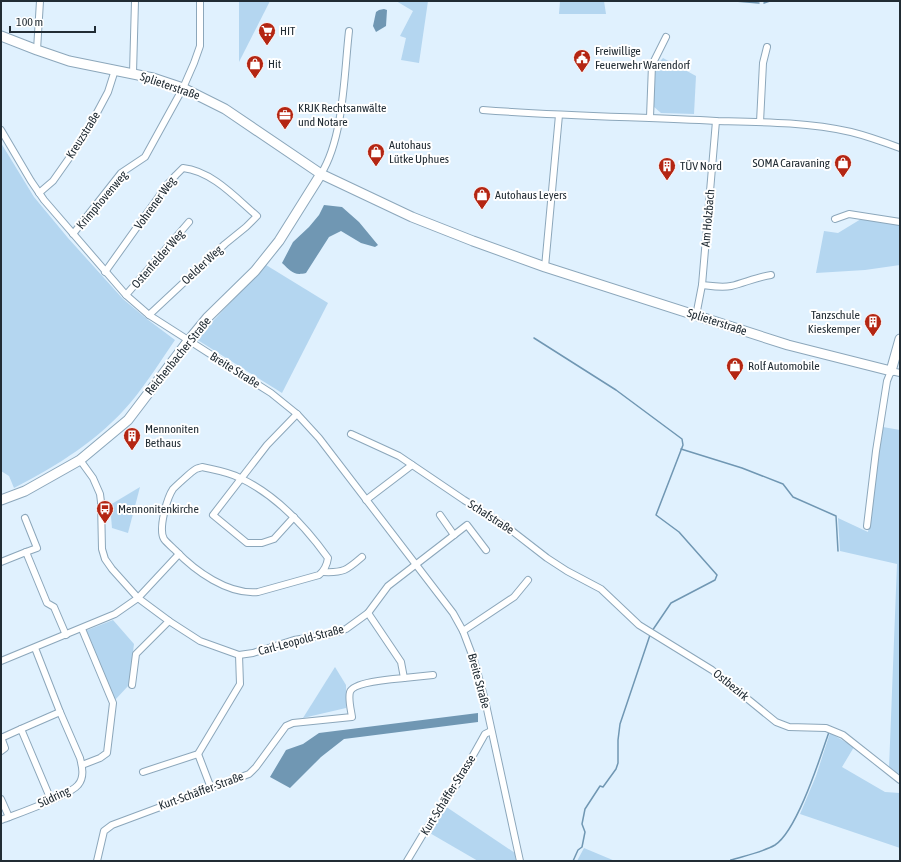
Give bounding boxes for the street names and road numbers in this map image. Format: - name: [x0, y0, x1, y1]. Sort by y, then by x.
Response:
- street label: Splieterstraße: [138, 69, 202, 103]
- street label: Kreuzstraße: [63, 109, 103, 161]
- street label: Krimphovenweg: [74, 167, 131, 232]
- street label: Vohrener Weg: [131, 173, 179, 232]
- street label: Am Holzbach: [699, 189, 717, 247]
- street label: Ostenfelder Weg: [129, 226, 188, 291]
- street label: Oelder Weg: [179, 242, 226, 287]
- street label: Splieterstraße: [685, 306, 749, 338]
- street label: Reichenbacher Straße: [142, 314, 214, 398]
- street label: Breite Straße: [207, 349, 263, 391]
- street label: Schafstraße: [465, 497, 517, 537]
- street label: Carl-Leopold-Straße: [257, 622, 345, 658]
- street label: Breite Straße: [465, 652, 493, 710]
- street label: Ostbezirk: [710, 666, 752, 704]
- street label: Kurt-Schäffer-Strasse: [418, 752, 478, 838]
- street label: Kurt-Schäffer-Straße: [157, 769, 245, 813]
- street label: Südring: [36, 783, 73, 810]

